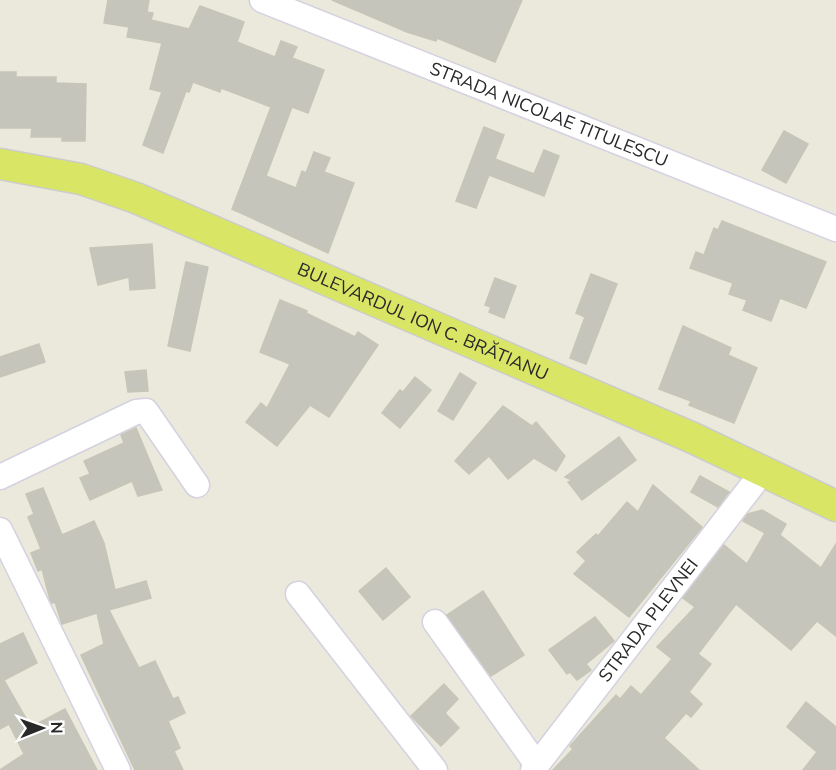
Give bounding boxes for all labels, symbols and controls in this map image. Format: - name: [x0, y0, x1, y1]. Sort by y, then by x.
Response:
- street label: STRADA NICOLAE TITULESCU: [426, 56, 672, 173]
- street label: BULEVARDUL ION C. BRĂTIANU: [294, 257, 552, 386]
- street label: STRADA PLEVNEI: [593, 554, 704, 687]
- north arrow: [12, 698, 72, 758]
- text: N: [45, 722, 67, 734]

